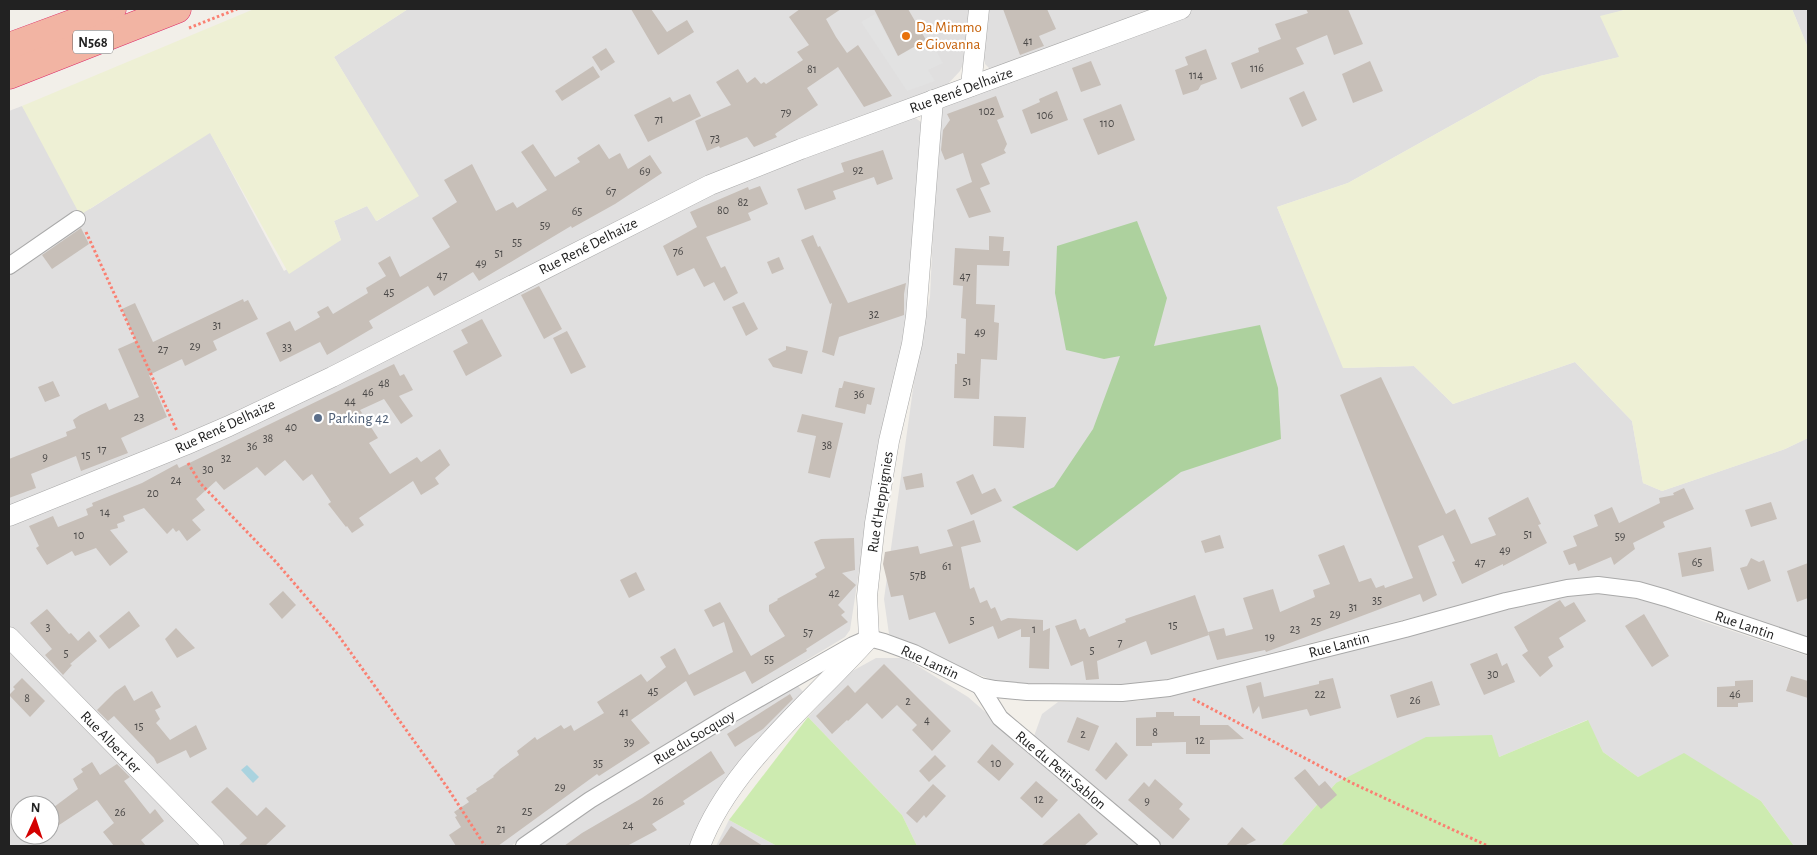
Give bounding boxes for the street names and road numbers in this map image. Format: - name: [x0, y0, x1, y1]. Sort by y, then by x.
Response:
- road number: N568: [73, 31, 113, 54]
- street label: Rue René Delhaize: [908, 65, 1015, 116]
- street label: Rue René Delhaize: [537, 215, 640, 278]
- street label: Rue René Delhaize: [173, 397, 278, 456]
- street label: Rue d'Heppignies: [865, 450, 896, 554]
- street label: Rue Lantin: [1713, 608, 1777, 643]
- street label: Rue Lantin: [1307, 630, 1371, 661]
- street label: Rue Lantin: [899, 643, 961, 682]
- street label: Rue du Socquoy: [651, 707, 738, 767]
- street label: Rue Albert Ier: [78, 708, 144, 776]
- street label: Rue du Petit Sablon: [1013, 728, 1109, 812]

